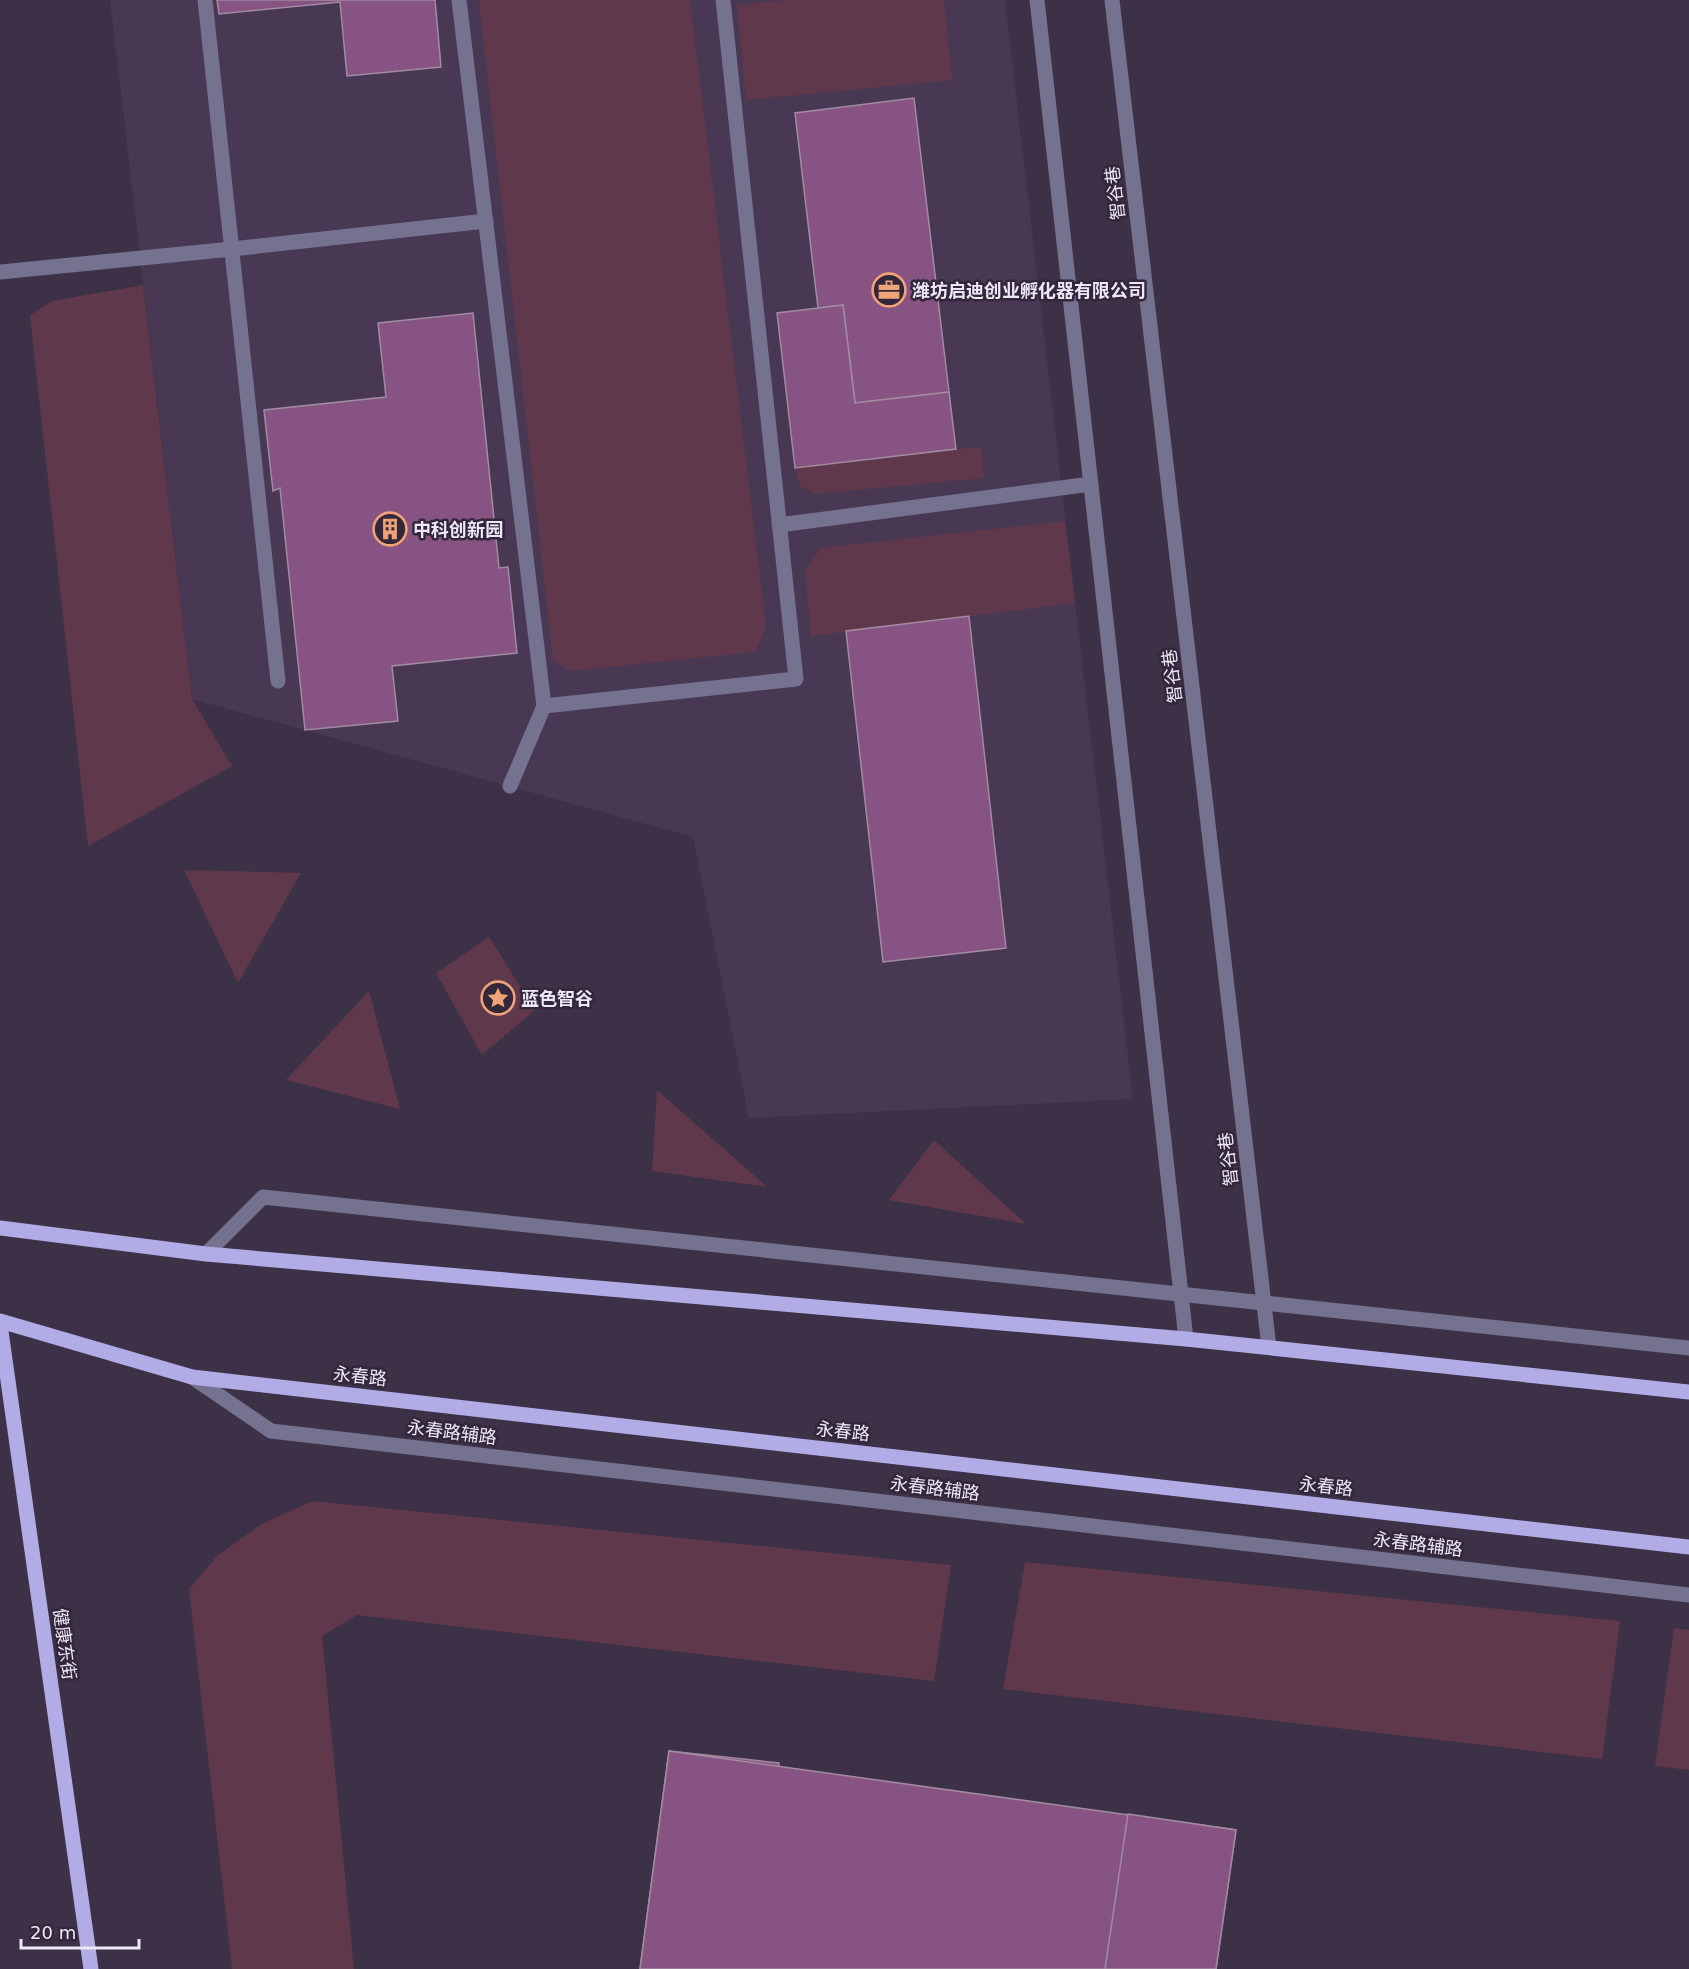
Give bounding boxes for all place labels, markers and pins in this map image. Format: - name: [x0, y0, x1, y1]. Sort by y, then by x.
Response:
- office icon: 潍坊启迪创业孵化器有限公司: [871, 272, 907, 308]
- place label: 潍坊启迪创业孵化器有限公司: [912, 280, 1146, 301]
- building icon: 中科创新园: [372, 511, 408, 547]
- place label: 中科创新园: [413, 519, 503, 540]
- place icon: 蓝色智谷: [480, 980, 516, 1016]
- place label: 蓝色智谷: [521, 988, 593, 1009]

